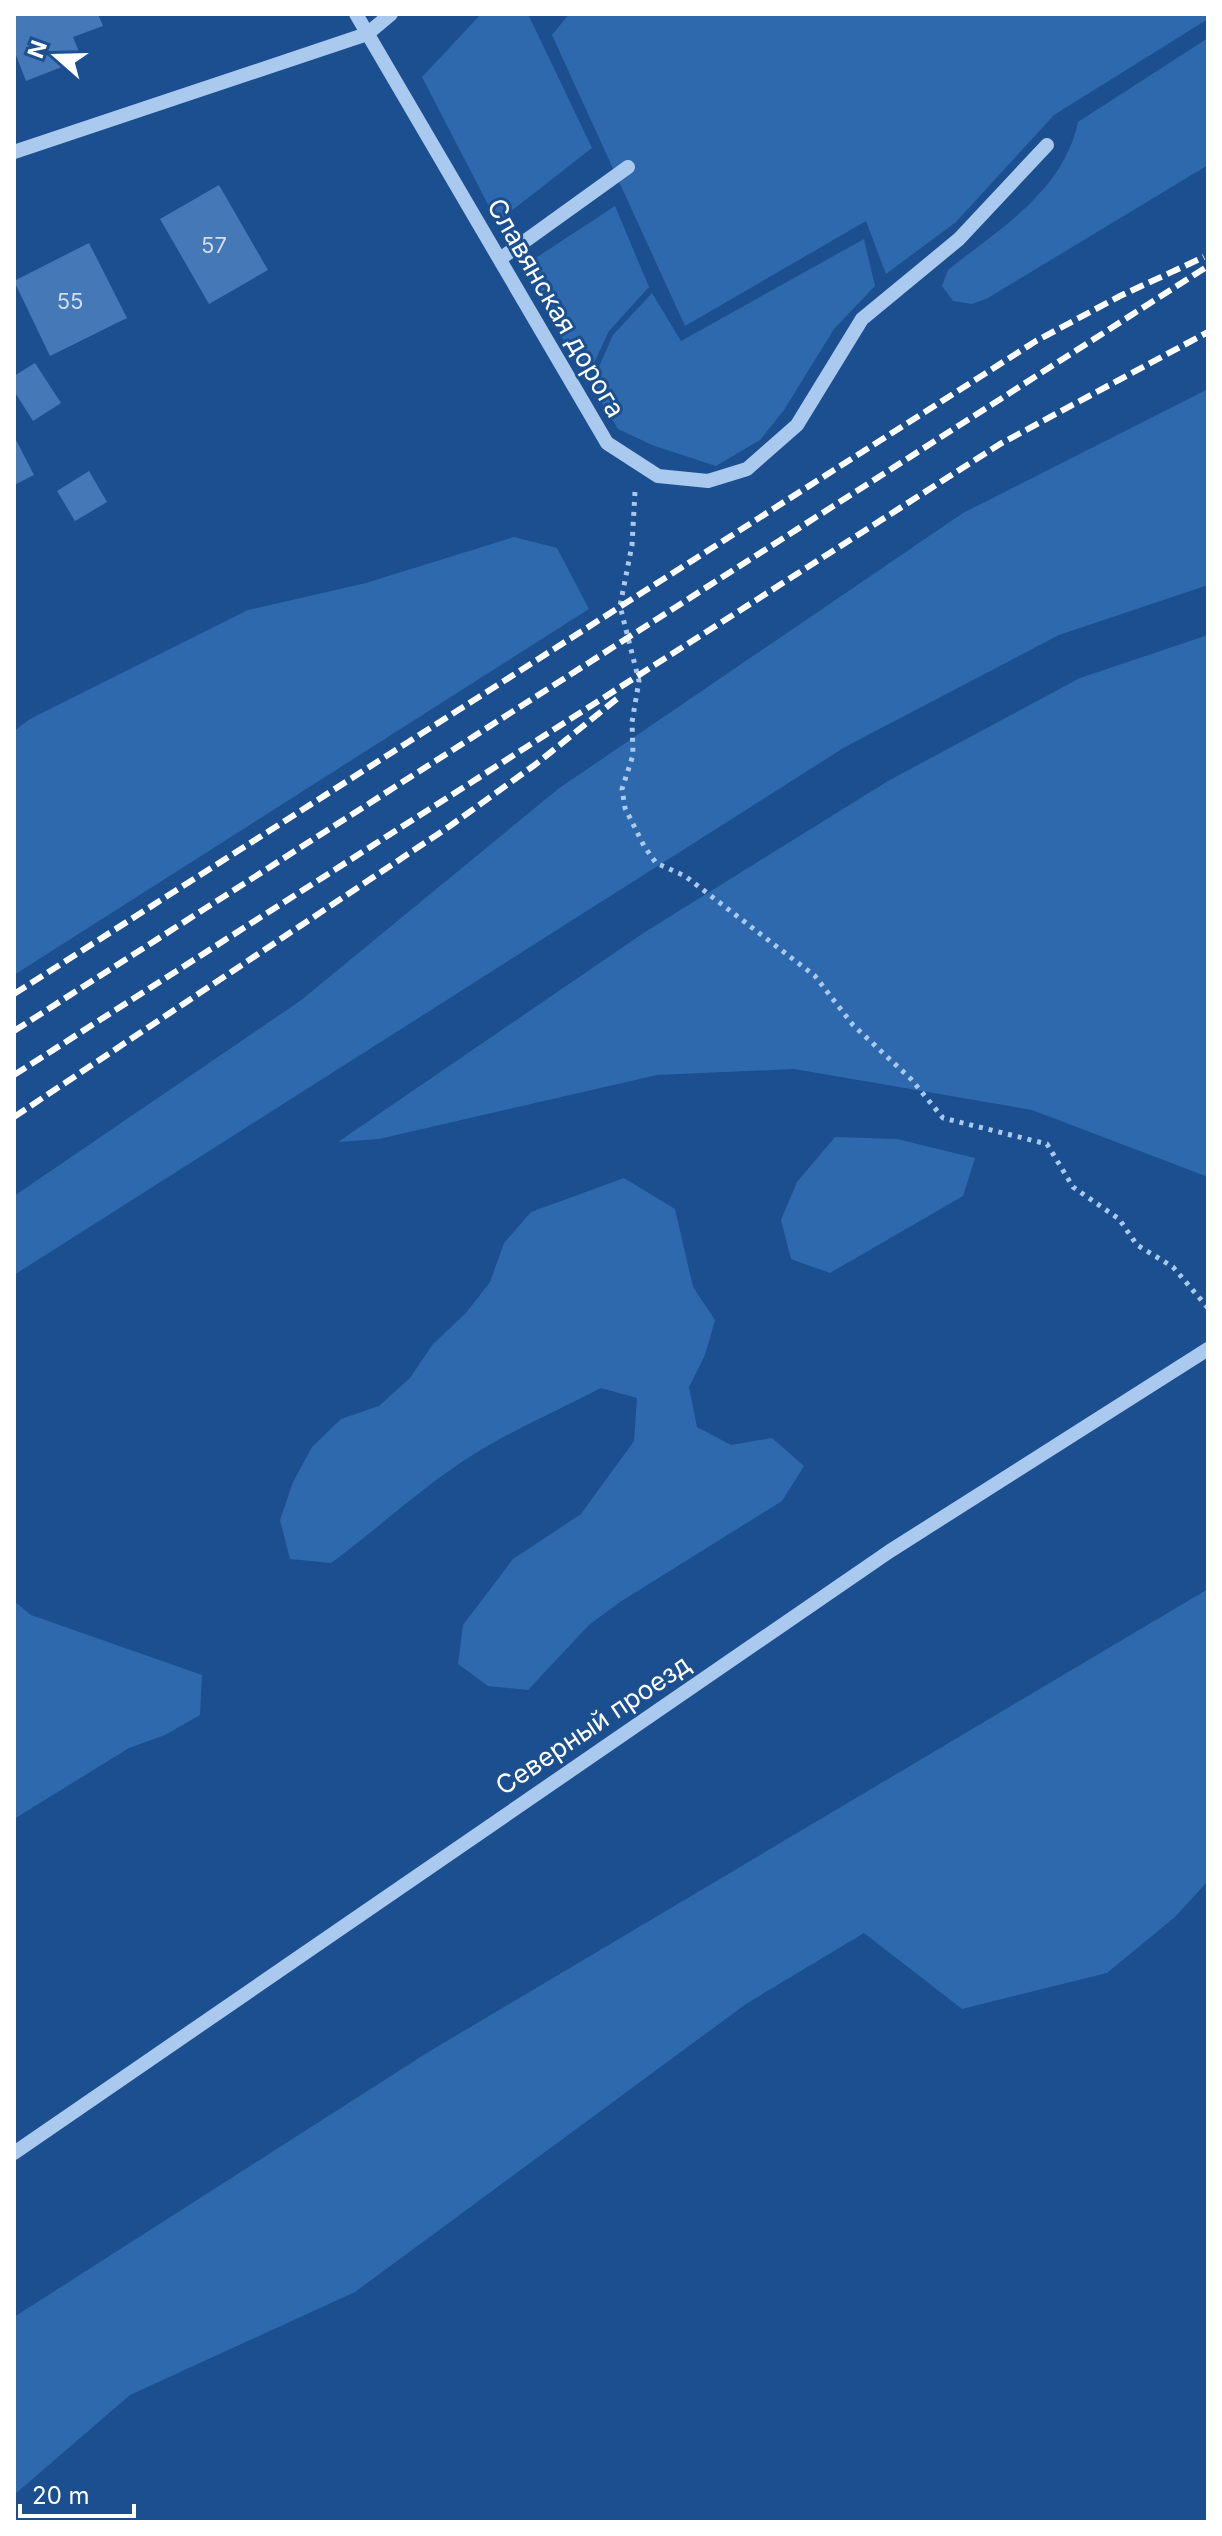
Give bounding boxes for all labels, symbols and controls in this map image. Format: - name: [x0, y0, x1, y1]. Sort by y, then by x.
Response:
- north arrow: [16, 16, 96, 96]
- text: N: [22, 37, 52, 61]
- street label: Славянская дорога: [481, 193, 632, 423]
- house number: 57: [201, 232, 227, 258]
- house number: 55: [57, 288, 83, 314]
- street label: Северный проезд: [489, 1648, 696, 1801]
- scale bar: [20, 2468, 134, 2518]
- text: 20 m: [32, 2481, 90, 2510]

